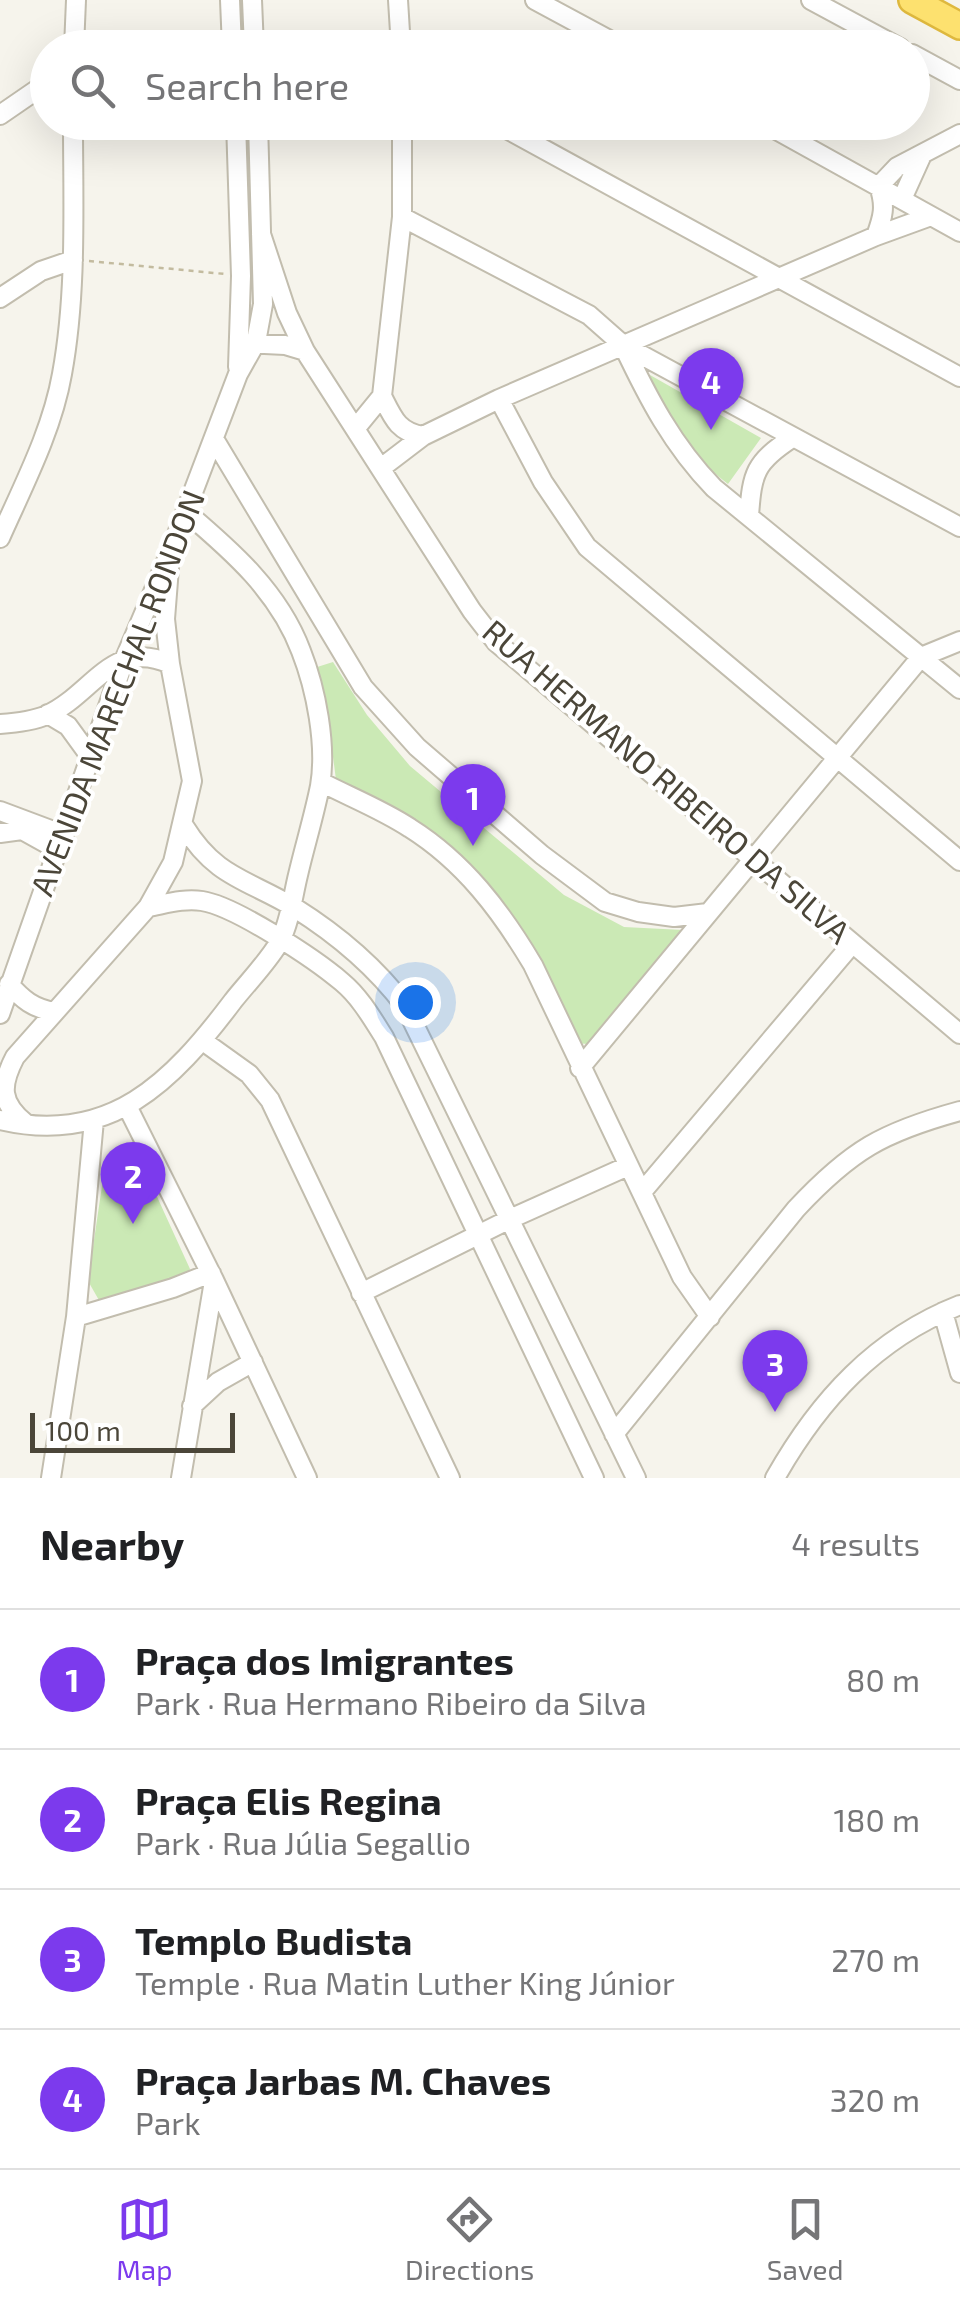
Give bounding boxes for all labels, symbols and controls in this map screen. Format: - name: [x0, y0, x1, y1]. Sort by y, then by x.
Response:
- search box: [30, 30, 930, 140]
- icon: search: [65, 58, 120, 113]
- text: Search here: [145, 62, 349, 108]
- pin: 4: [678, 348, 744, 430]
- street label: AVENIDA MARECHAL RONDON: [21, 484, 211, 900]
- street label: RUA HERMANO RIBEIRO DA SILVA: [476, 611, 859, 950]
- pin: 1: [440, 764, 506, 846]
- your location: [390, 977, 441, 1028]
- pin: 2: [100, 1142, 166, 1224]
- pin: 3: [742, 1330, 808, 1412]
- scale bar: [30, 1408, 235, 1452]
- text: 100 m: [45, 1413, 121, 1447]
- text: Nearby: [40, 1518, 184, 1568]
- text: 4 results: [791, 1524, 920, 1562]
- text: Praça dos Imigrantes: [135, 1637, 514, 1683]
- text: 1: [66, 1660, 79, 1698]
- text: 80 m: [846, 1660, 920, 1698]
- text: Park · Rua Hermano Ribeiro da Silva: [135, 1683, 646, 1721]
- text: Praça Elis Regina: [135, 1777, 442, 1823]
- text: 2: [63, 1800, 82, 1838]
- text: 180 m: [833, 1800, 920, 1838]
- text: Park · Rua Júlia Segallio: [135, 1823, 471, 1861]
- text: Templo Budista: [135, 1917, 412, 1963]
- text: 3: [63, 1940, 82, 1978]
- text: 270 m: [831, 1940, 920, 1978]
- text: Temple · Rua Matin Luther King Júnior: [135, 1963, 675, 2001]
- text: Praça Jarbas M. Chaves: [135, 2057, 551, 2103]
- text: 4: [62, 2080, 83, 2118]
- text: 320 m: [830, 2080, 920, 2118]
- text: Park: [135, 2103, 200, 2141]
- tab: Map: [116, 2192, 172, 2286]
- tab: Directions: [405, 2192, 534, 2286]
- tab: Saved: [767, 2192, 844, 2286]

